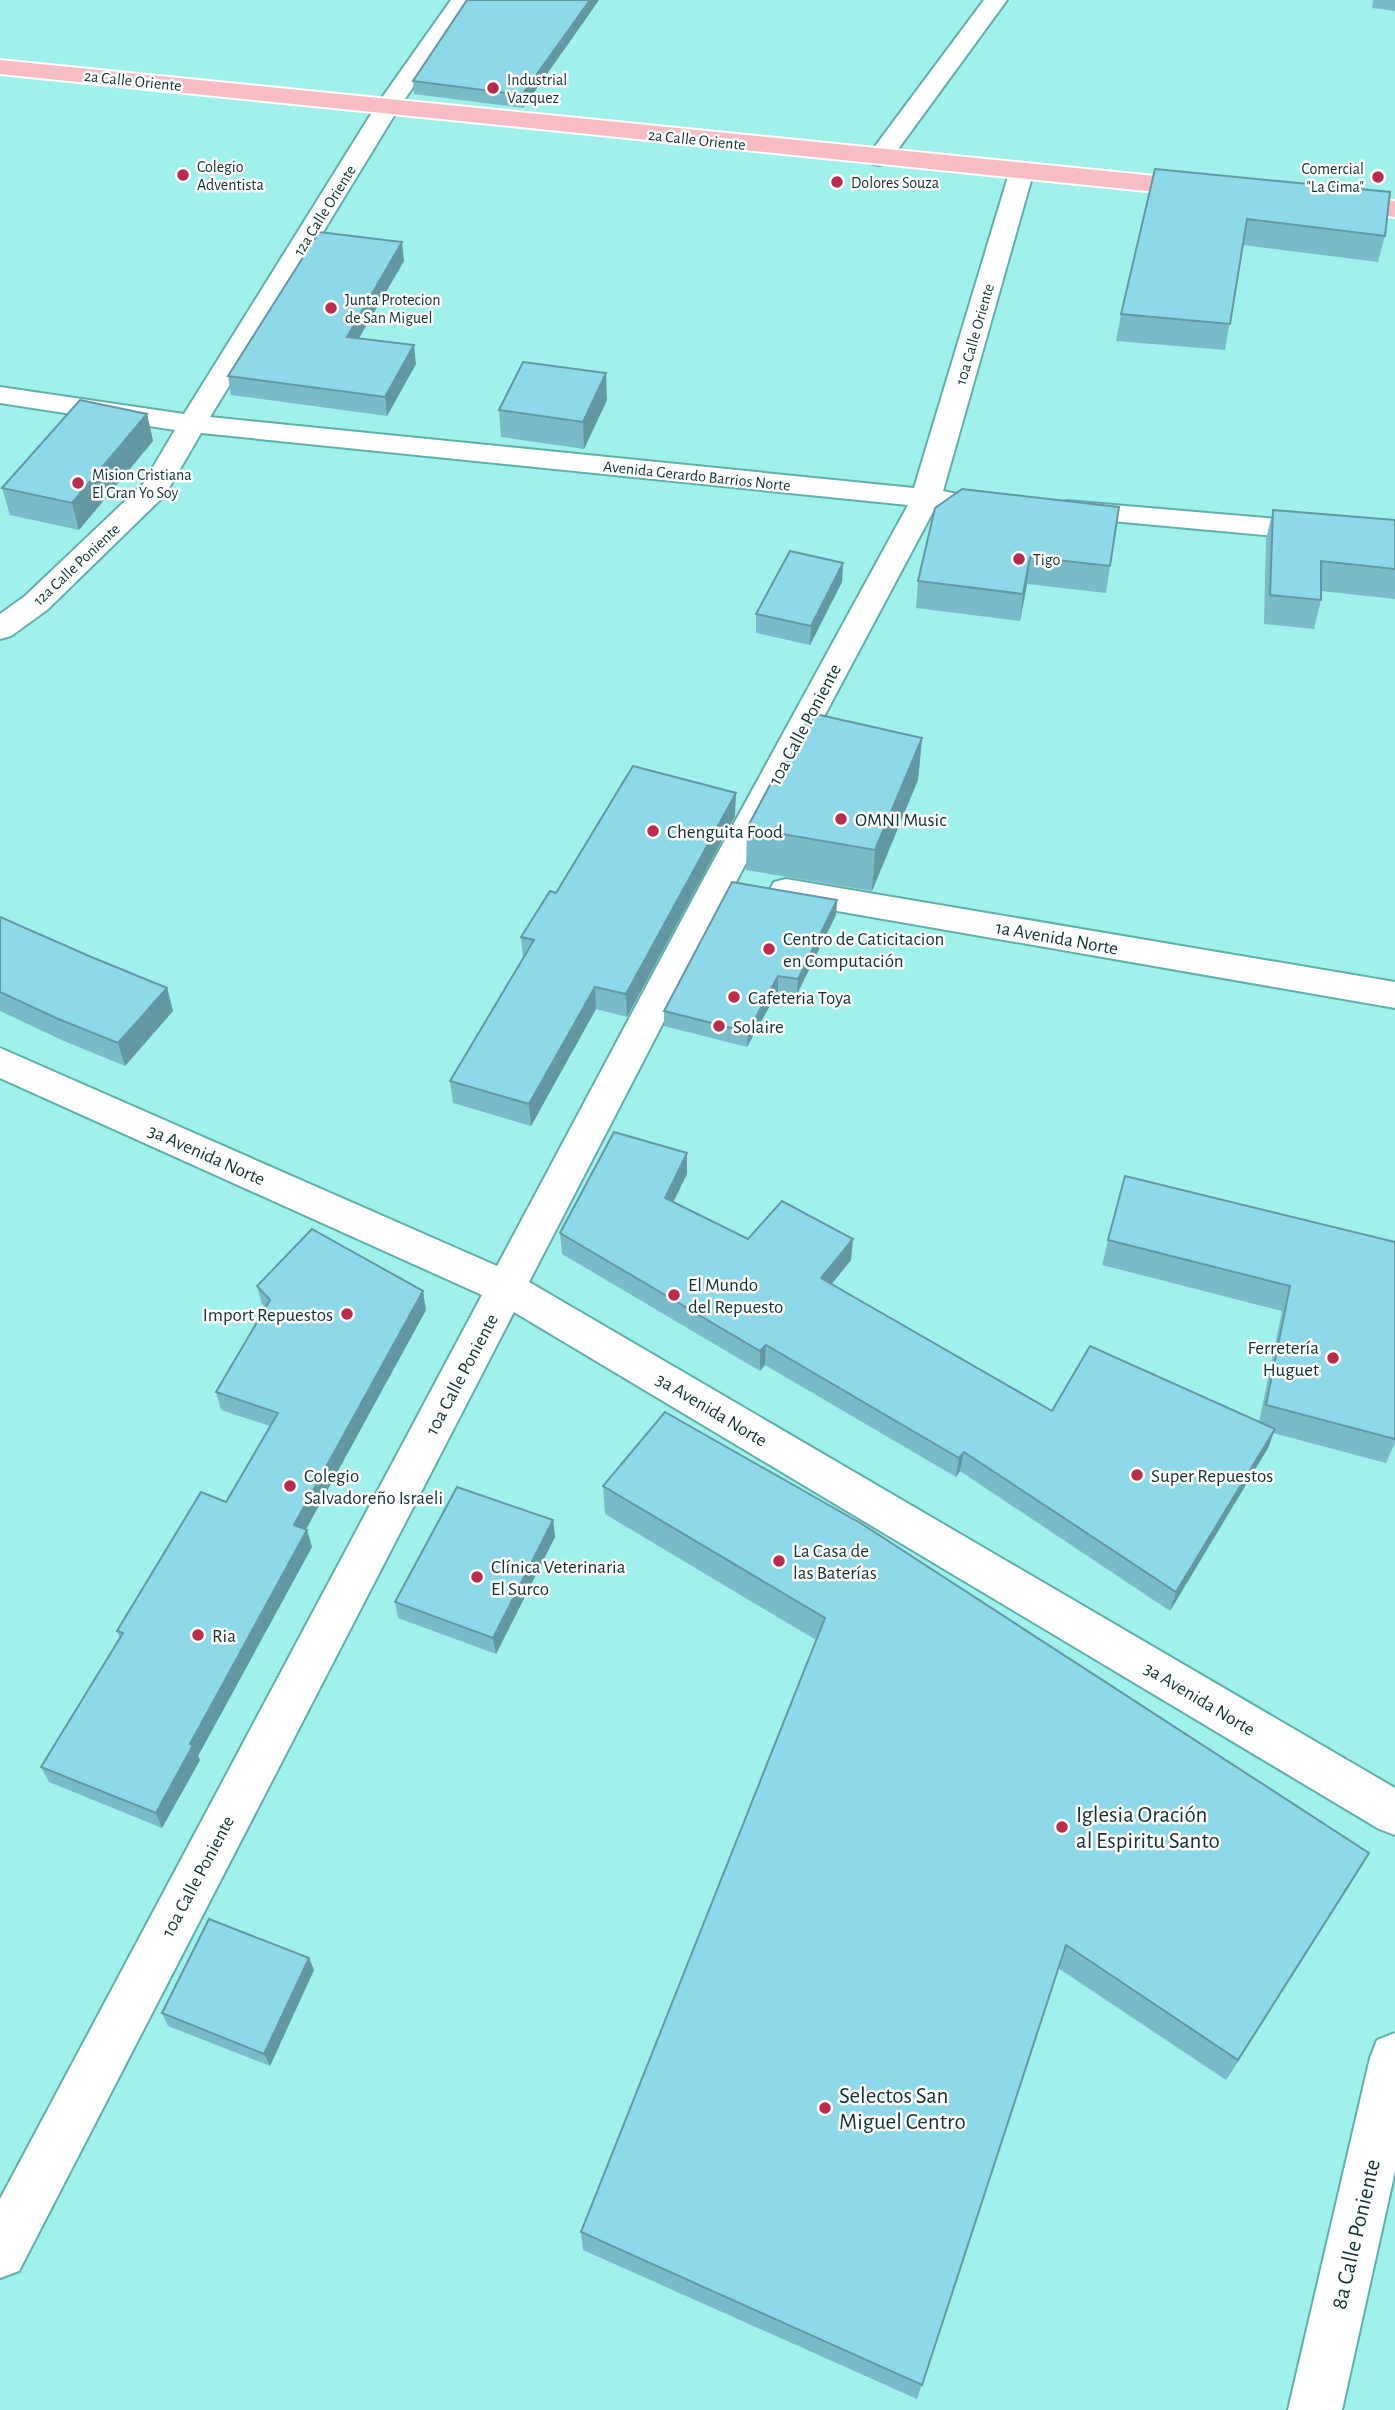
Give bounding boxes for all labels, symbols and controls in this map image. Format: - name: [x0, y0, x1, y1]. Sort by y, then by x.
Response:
- street label: 2a Calle Oriente: [83, 68, 182, 94]
- place label: Industrial Vazquez: [507, 72, 567, 106]
- marker: Industrial Vazquez: [485, 80, 501, 96]
- street label: 2a Calle Oriente: [647, 127, 746, 153]
- place label: Colegio Adventista: [197, 159, 264, 193]
- place label: Comercial "La Cima": [1302, 161, 1364, 195]
- street label: 12a Calle Oriente: [291, 162, 359, 259]
- marker: Colegio Adventista: [175, 167, 191, 183]
- marker: Comercial "La Cima": [1370, 169, 1386, 185]
- marker: Dolores Souza: [829, 174, 845, 190]
- place label: Dolores Souza: [851, 175, 939, 191]
- street label: 10a Calle Oriente: [953, 282, 997, 387]
- place label: Junta Protecion de San Miguel: [345, 292, 441, 326]
- marker: Junta Protecion de San Miguel: [323, 300, 339, 316]
- street label: Avenida Gerardo Barrios Norte: [602, 458, 791, 494]
- place label: Mision Cristiana El Gran Yo Soy: [92, 467, 192, 502]
- marker: Mision Cristiana El Gran Yo Soy: [70, 475, 86, 491]
- street label: 12a Calle Poniente: [30, 521, 123, 609]
- marker: Tigo: [1011, 551, 1027, 567]
- place label: Tigo: [1033, 552, 1061, 568]
- street label: 10a Calle Poniente: [765, 661, 845, 788]
- marker: OMNI Music: [833, 811, 849, 827]
- place label: OMNI Music: [855, 811, 947, 830]
- marker: Chenguita Food: [645, 823, 661, 839]
- place label: Chenguita Food: [667, 823, 783, 842]
- street label: 1a Avenida Norte: [994, 918, 1120, 959]
- place label: Centro de Caticitacion en Computación: [783, 930, 944, 971]
- marker: Centro de Caticitacion en Computación: [761, 941, 777, 957]
- marker: Cafeteria Toya: [726, 989, 742, 1005]
- place label: Cafeteria Toya: [748, 989, 852, 1008]
- marker: Solaire: [711, 1018, 727, 1034]
- place label: Solaire: [733, 1018, 784, 1037]
- street label: 3a Avenida Norte: [145, 1121, 268, 1190]
- place label: El Mundo del Repuesto: [688, 1276, 783, 1317]
- marker: El Mundo del Repuesto: [666, 1287, 682, 1303]
- place label: Import Repuestos: [203, 1306, 333, 1325]
- marker: Import Repuestos: [339, 1306, 355, 1322]
- street label: 10a Calle Poniente: [422, 1311, 502, 1438]
- place label: Ferretería Huguet: [1248, 1339, 1319, 1380]
- marker: Ferretería Huguet: [1325, 1350, 1341, 1366]
- street label: 3a Avenida Norte: [653, 1370, 770, 1451]
- place label: Colegio Salvadoreño Israeli: [304, 1467, 443, 1508]
- marker: Super Repuestos: [1129, 1467, 1145, 1483]
- place label: Super Repuestos: [1151, 1467, 1273, 1486]
- marker: Colegio Salvadoreño Israeli: [282, 1478, 298, 1494]
- place label: La Casa de las Baterías: [793, 1542, 877, 1583]
- marker: La Casa de las Baterías: [771, 1553, 787, 1569]
- place label: Clínica Veterinaria El Surco: [491, 1558, 626, 1599]
- marker: Clínica Veterinaria El Surco: [469, 1569, 485, 1585]
- marker: Ria: [190, 1627, 206, 1643]
- place label: Ria: [212, 1627, 236, 1646]
- street label: 3a Avenida Norte: [1141, 1659, 1258, 1740]
- place label: Iglesia Oración al Espiritu Santo: [1076, 1804, 1220, 1853]
- street label: 10a Calle Poniente: [158, 1813, 238, 1940]
- marker: Iglesia Oración al Espiritu Santo: [1054, 1819, 1070, 1835]
- place label: Selectos San Miguel Centro: [839, 2085, 966, 2134]
- marker: Selectos San Miguel Centro: [817, 2100, 833, 2116]
- street label: 8a Calle Poniente: [1328, 2157, 1385, 2312]

